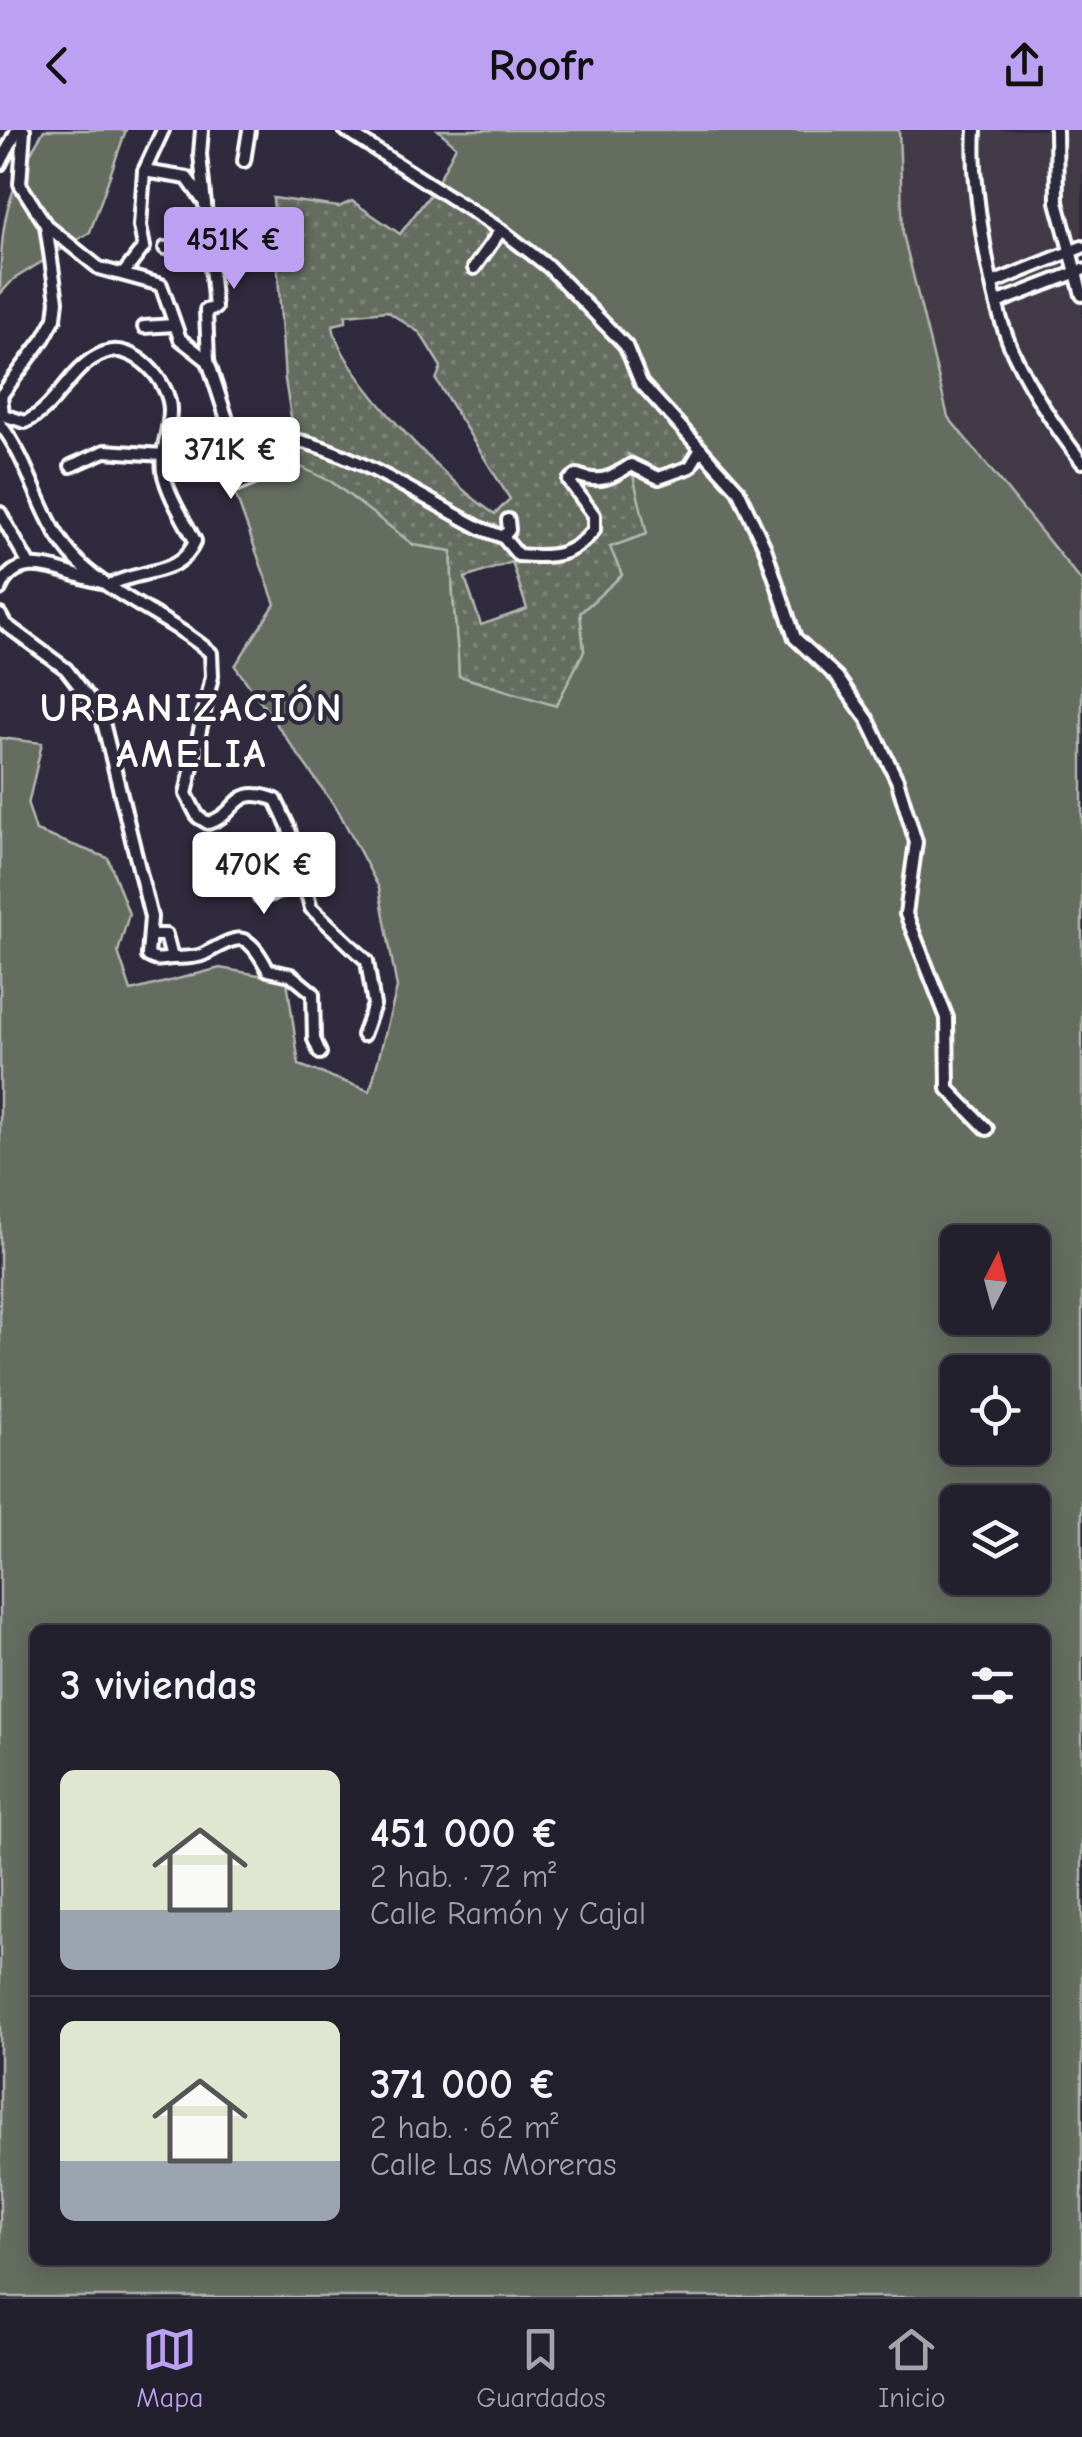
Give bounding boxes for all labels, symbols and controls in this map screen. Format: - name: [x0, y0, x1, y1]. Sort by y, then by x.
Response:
- icon: back: [30, 38, 85, 93]
- icon: share: [997, 38, 1052, 93]
- text: Roofr: [488, 39, 594, 91]
- pin: 451K €: [153, 207, 315, 292]
- text: 451K €: [186, 221, 282, 258]
- pin: 371K €: [150, 417, 312, 502]
- text: 371K €: [184, 431, 278, 468]
- district label: URBANIZACIÓN AMELIA: [40, 684, 344, 777]
- pin: 470K €: [183, 832, 345, 917]
- text: 470K €: [214, 846, 314, 883]
- north arrow: [940, 1225, 1050, 1335]
- map controls: [940, 1225, 1050, 1595]
- button: locate: [940, 1355, 1050, 1465]
- button: layers: [940, 1485, 1050, 1595]
- icon: filters: [965, 1658, 1020, 1713]
- text: 3 viviendas: [60, 1661, 256, 1710]
- text: 451 000 €: [370, 1809, 559, 1858]
- icon: home: [140, 1810, 260, 1930]
- text: 2 hab. · 72 m²: [370, 1858, 556, 1895]
- text: Calle Ramón y Cajal: [370, 1895, 646, 1932]
- text: 371 000 €: [370, 2060, 557, 2109]
- icon: home: [140, 2061, 260, 2181]
- text: 2 hab. · 62 m²: [370, 2109, 559, 2146]
- text: Calle Las Moreras: [370, 2146, 617, 2183]
- tab: Mapa: [136, 2322, 204, 2414]
- tab: Guardados: [476, 2322, 606, 2414]
- tab: Inicio: [878, 2322, 946, 2414]

